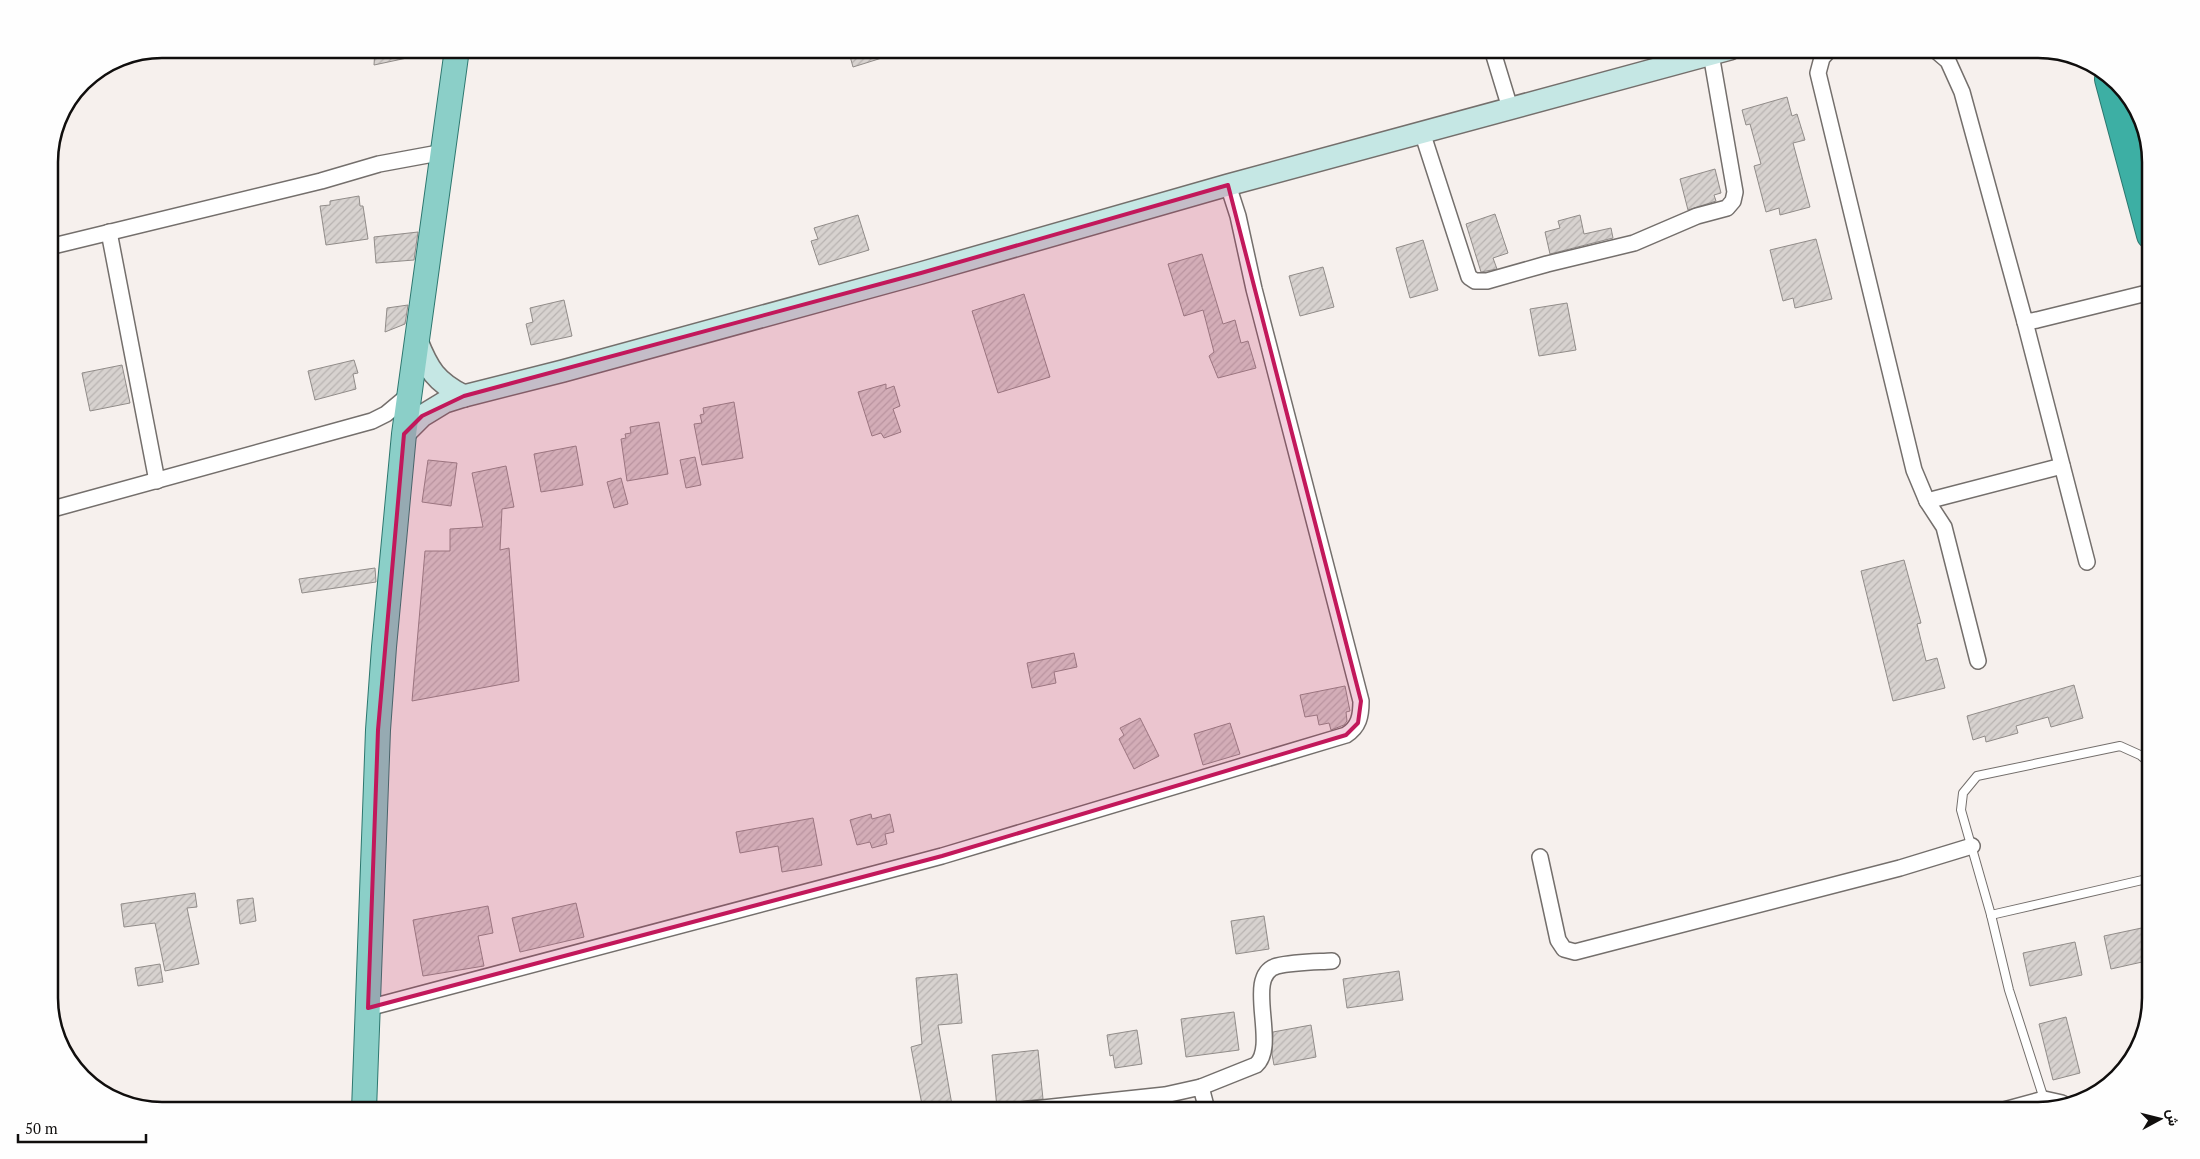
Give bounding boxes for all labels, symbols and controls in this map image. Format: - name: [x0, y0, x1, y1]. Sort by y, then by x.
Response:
- north arrow: [2135, 1094, 2185, 1144]
- text: ش: [2163, 1108, 2184, 1127]
- scale bar: [18, 1112, 145, 1144]
- text: 50 m: [25, 1118, 58, 1138]

